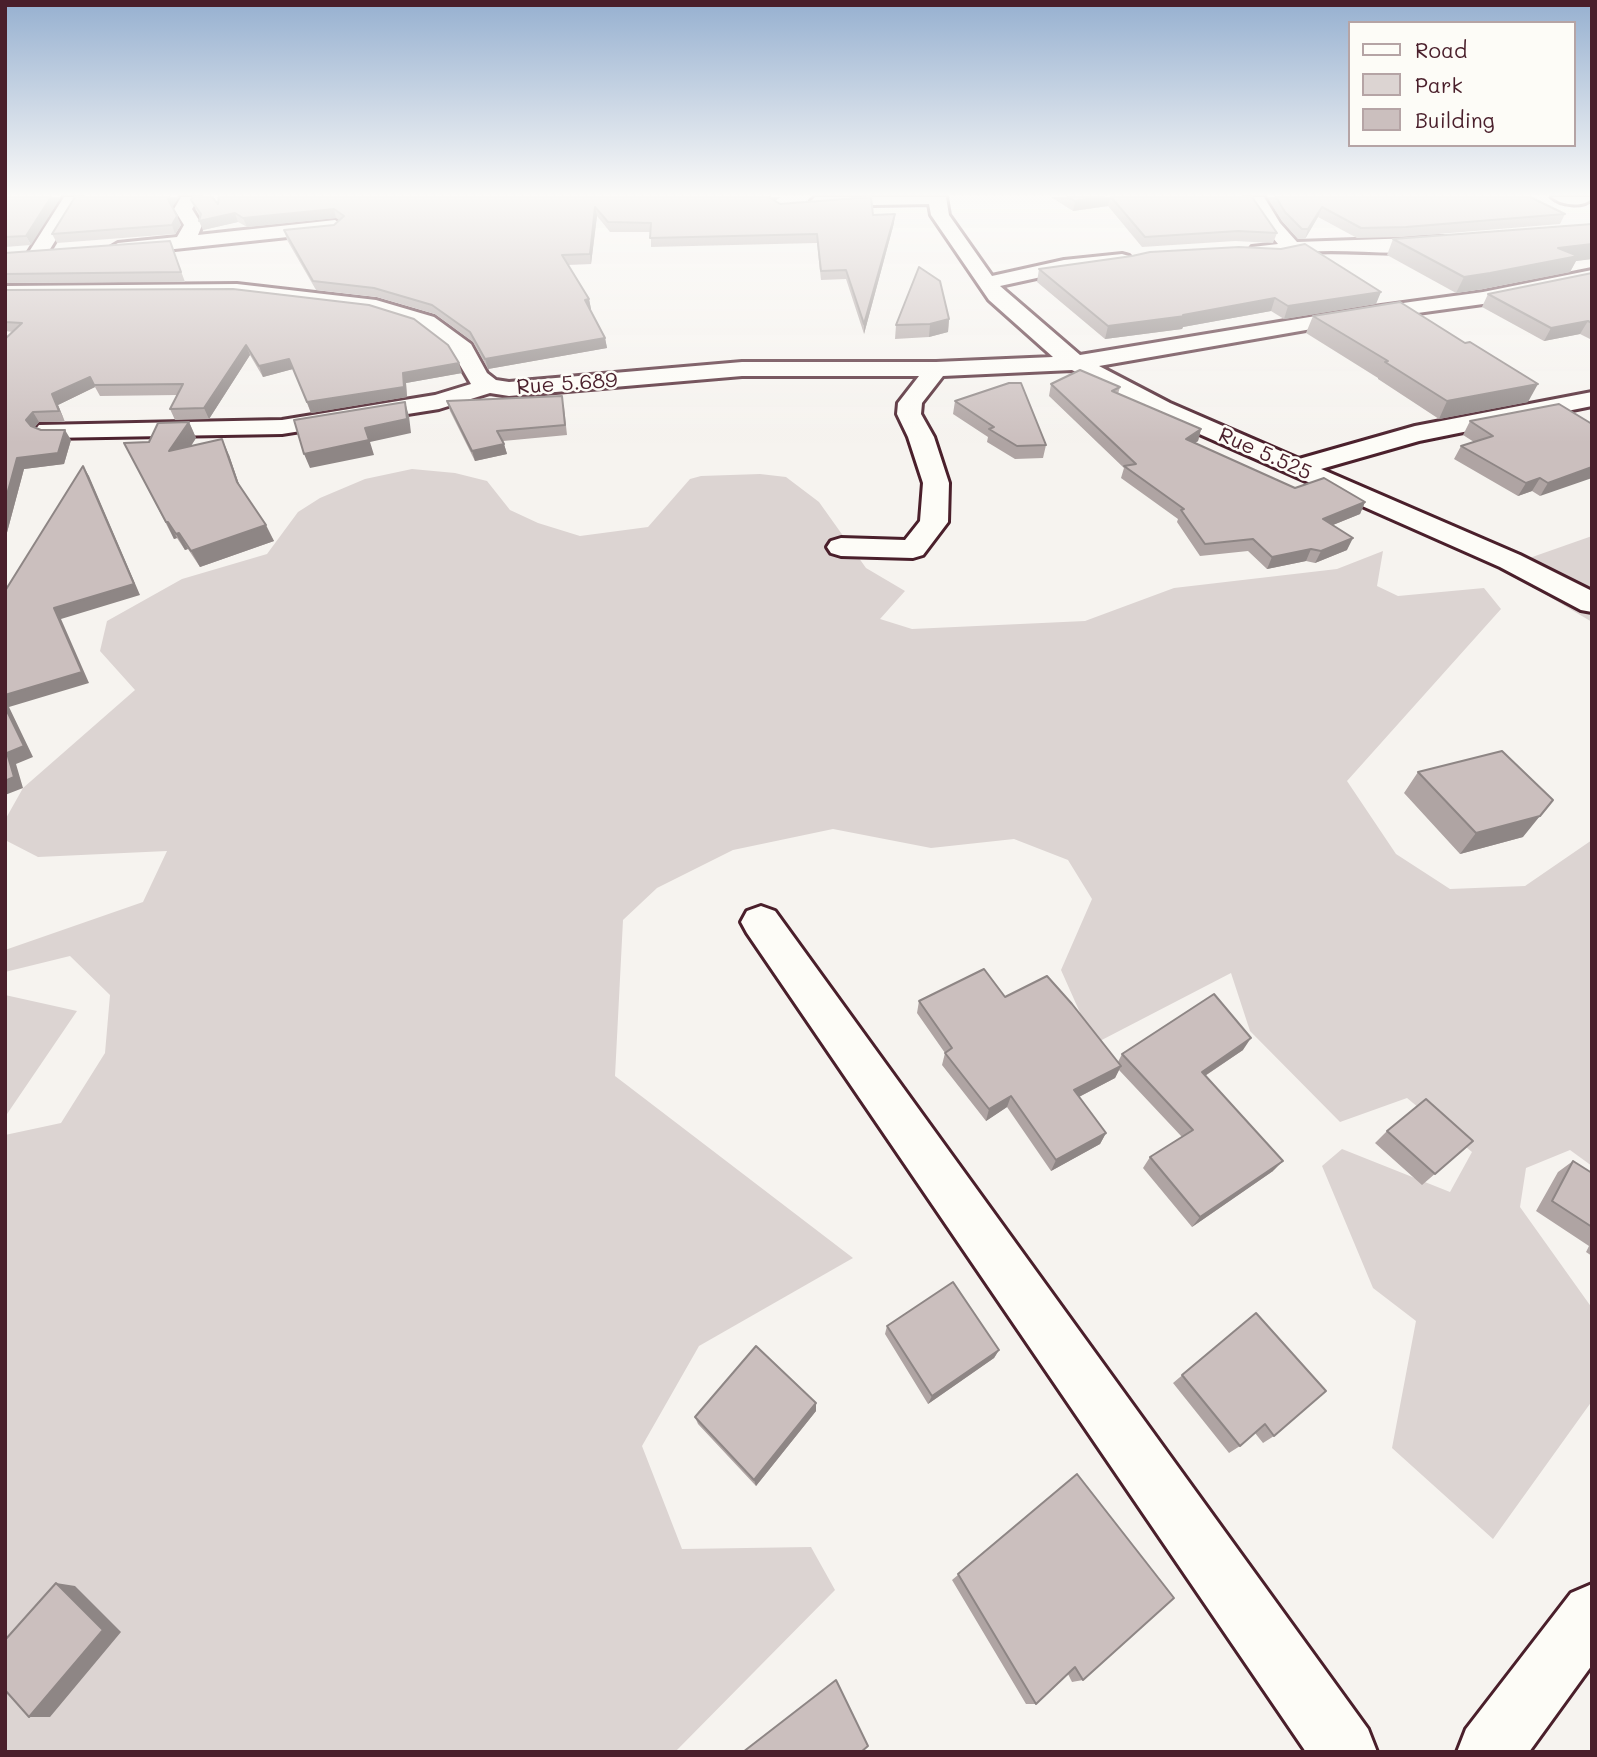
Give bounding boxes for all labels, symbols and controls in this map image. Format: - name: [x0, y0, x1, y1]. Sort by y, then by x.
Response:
- legend: [1348, 21, 1576, 147]
- text: Road: [1415, 36, 1467, 63]
- text: Park: [1415, 71, 1463, 98]
- text: Building: [1415, 106, 1495, 133]
- street label: Rue 5.689: [516, 368, 618, 400]
- street label: Rue 5.525: [1215, 422, 1315, 486]

